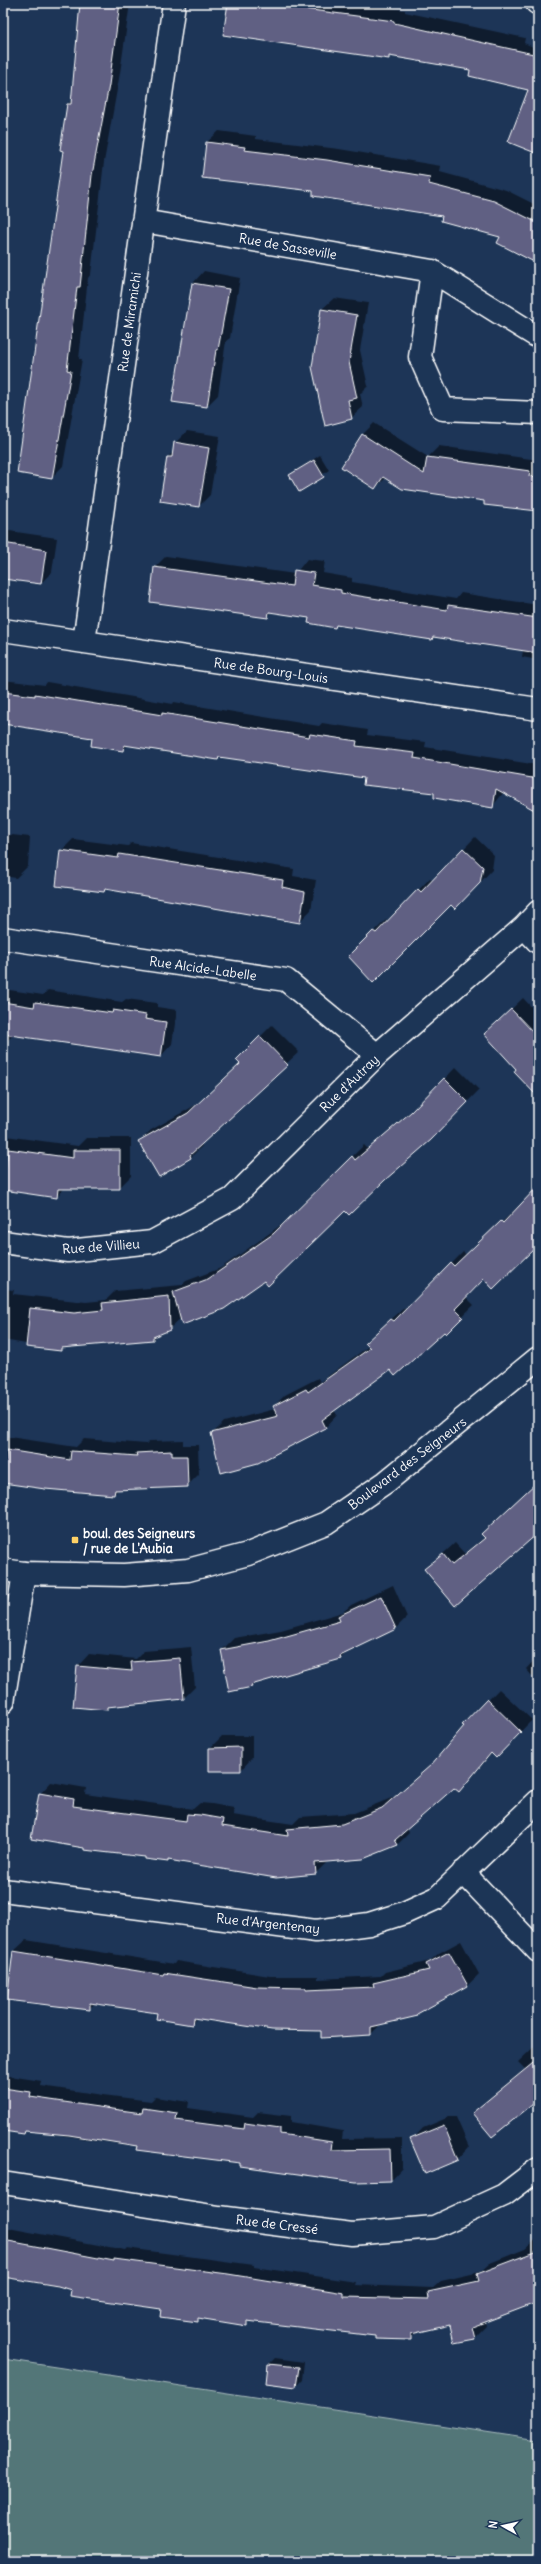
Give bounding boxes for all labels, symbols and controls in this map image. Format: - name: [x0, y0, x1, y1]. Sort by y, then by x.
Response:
- street label: Rue de Sasseville: [238, 230, 338, 263]
- street label: Rue de Miramichi: [114, 271, 145, 373]
- street label: Rue de Bourg-Louis: [213, 654, 329, 687]
- street label: Rue Alcide-Labelle: [148, 953, 258, 984]
- street label: Rue d'Autray: [316, 1051, 382, 1116]
- street label: Rue de Villieu: [62, 1235, 141, 1258]
- street label: Boulevard des Seigneurs: [345, 1413, 470, 1514]
- place label: boul. des Seigneurs / rue de L'Aubia: [83, 1525, 195, 1557]
- marker: boul. des Seigneurs / rue de L'Aubia: [70, 1535, 80, 1545]
- street label: Rue d'Argentenay: [215, 1910, 321, 1937]
- street label: Rue de Cressé: [235, 2211, 319, 2238]
- north arrow: [483, 2506, 523, 2546]
- text: N: [486, 2520, 501, 2529]

